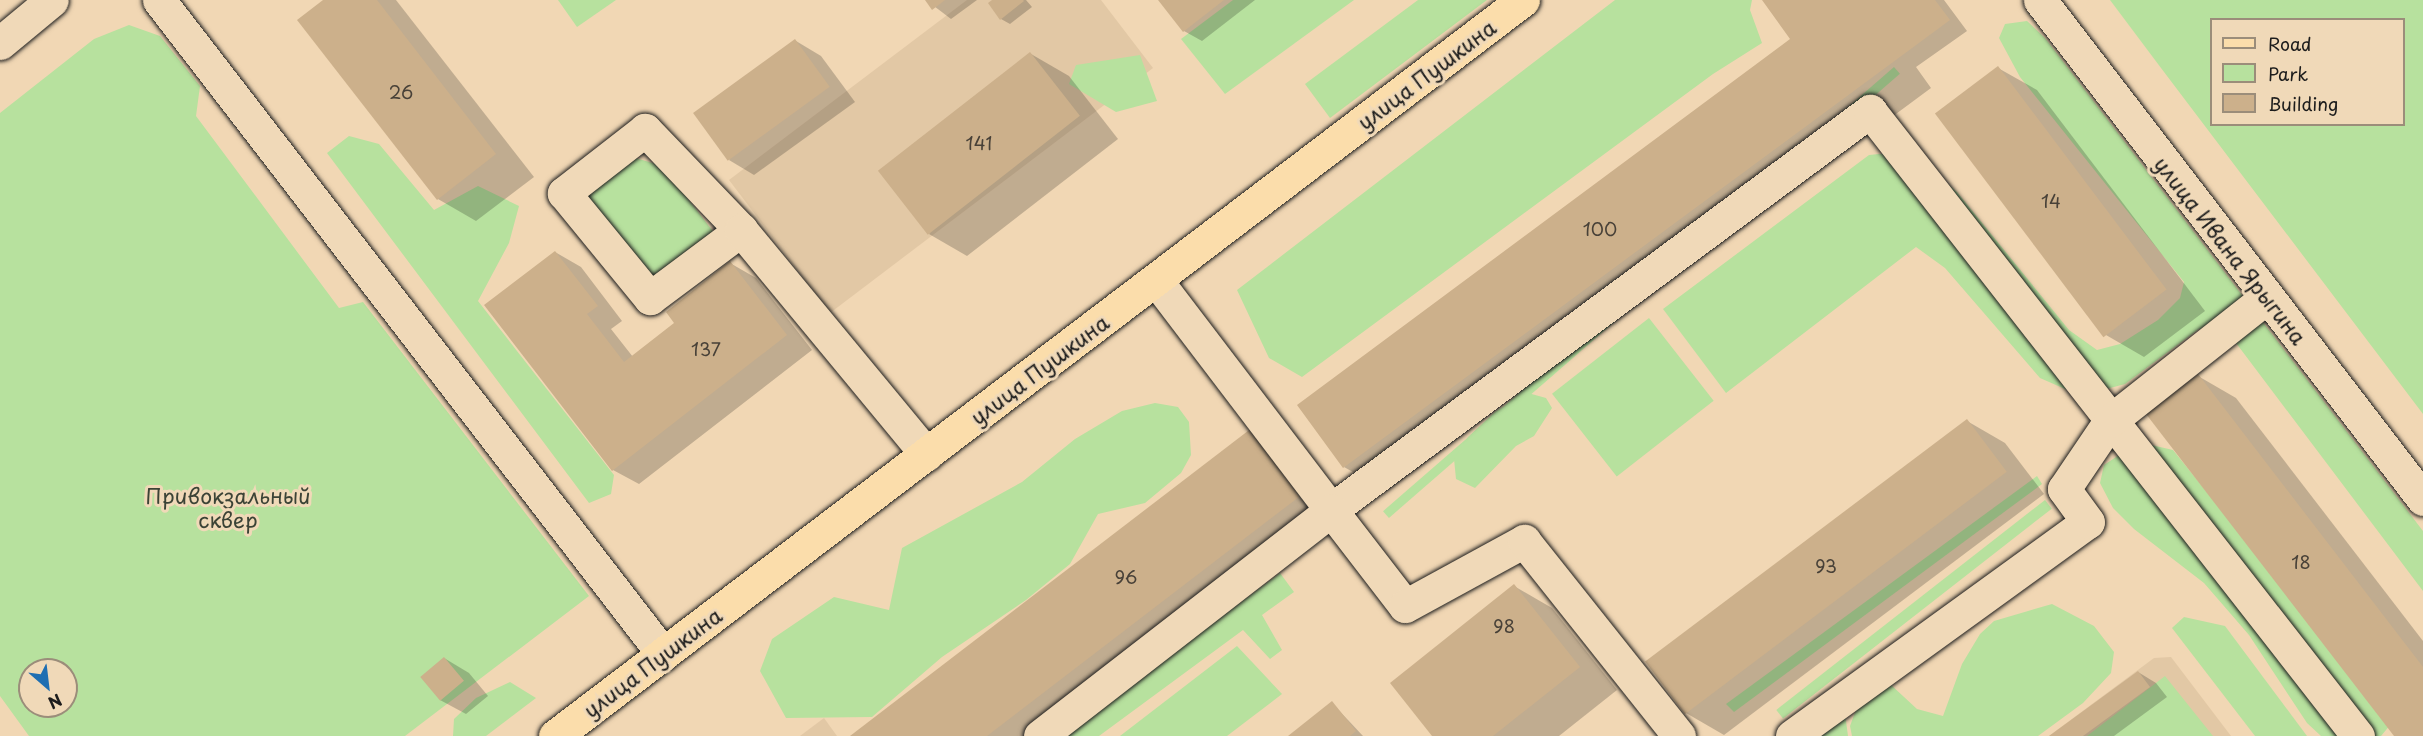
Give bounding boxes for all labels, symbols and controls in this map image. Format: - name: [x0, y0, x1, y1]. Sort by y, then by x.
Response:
- street label: улица Пушкина: [1351, 13, 1501, 135]
- legend: [2210, 18, 2405, 126]
- text: Road: [2268, 30, 2312, 57]
- text: Park: [2268, 60, 2308, 87]
- house number: 26: [389, 81, 413, 103]
- text: Building: [2268, 90, 2338, 117]
- house number: 141: [966, 132, 992, 154]
- street label: улица Ивана Ярыгина: [2149, 150, 2313, 350]
- house number: 14: [2041, 190, 2061, 212]
- house number: 100: [1583, 218, 1617, 240]
- street label: улица Пушкина: [964, 308, 1114, 430]
- house number: 137: [691, 338, 721, 360]
- park label: Привокзальный сквер: [145, 482, 311, 532]
- house number: 18: [2291, 551, 2311, 573]
- house number: 93: [1815, 555, 1837, 577]
- house number: 96: [1115, 566, 1137, 588]
- street label: улица Пушкина: [577, 601, 727, 723]
- house number: 98: [1493, 615, 1515, 637]
- north arrow: [18, 658, 78, 718]
- text: N: [44, 689, 67, 716]

